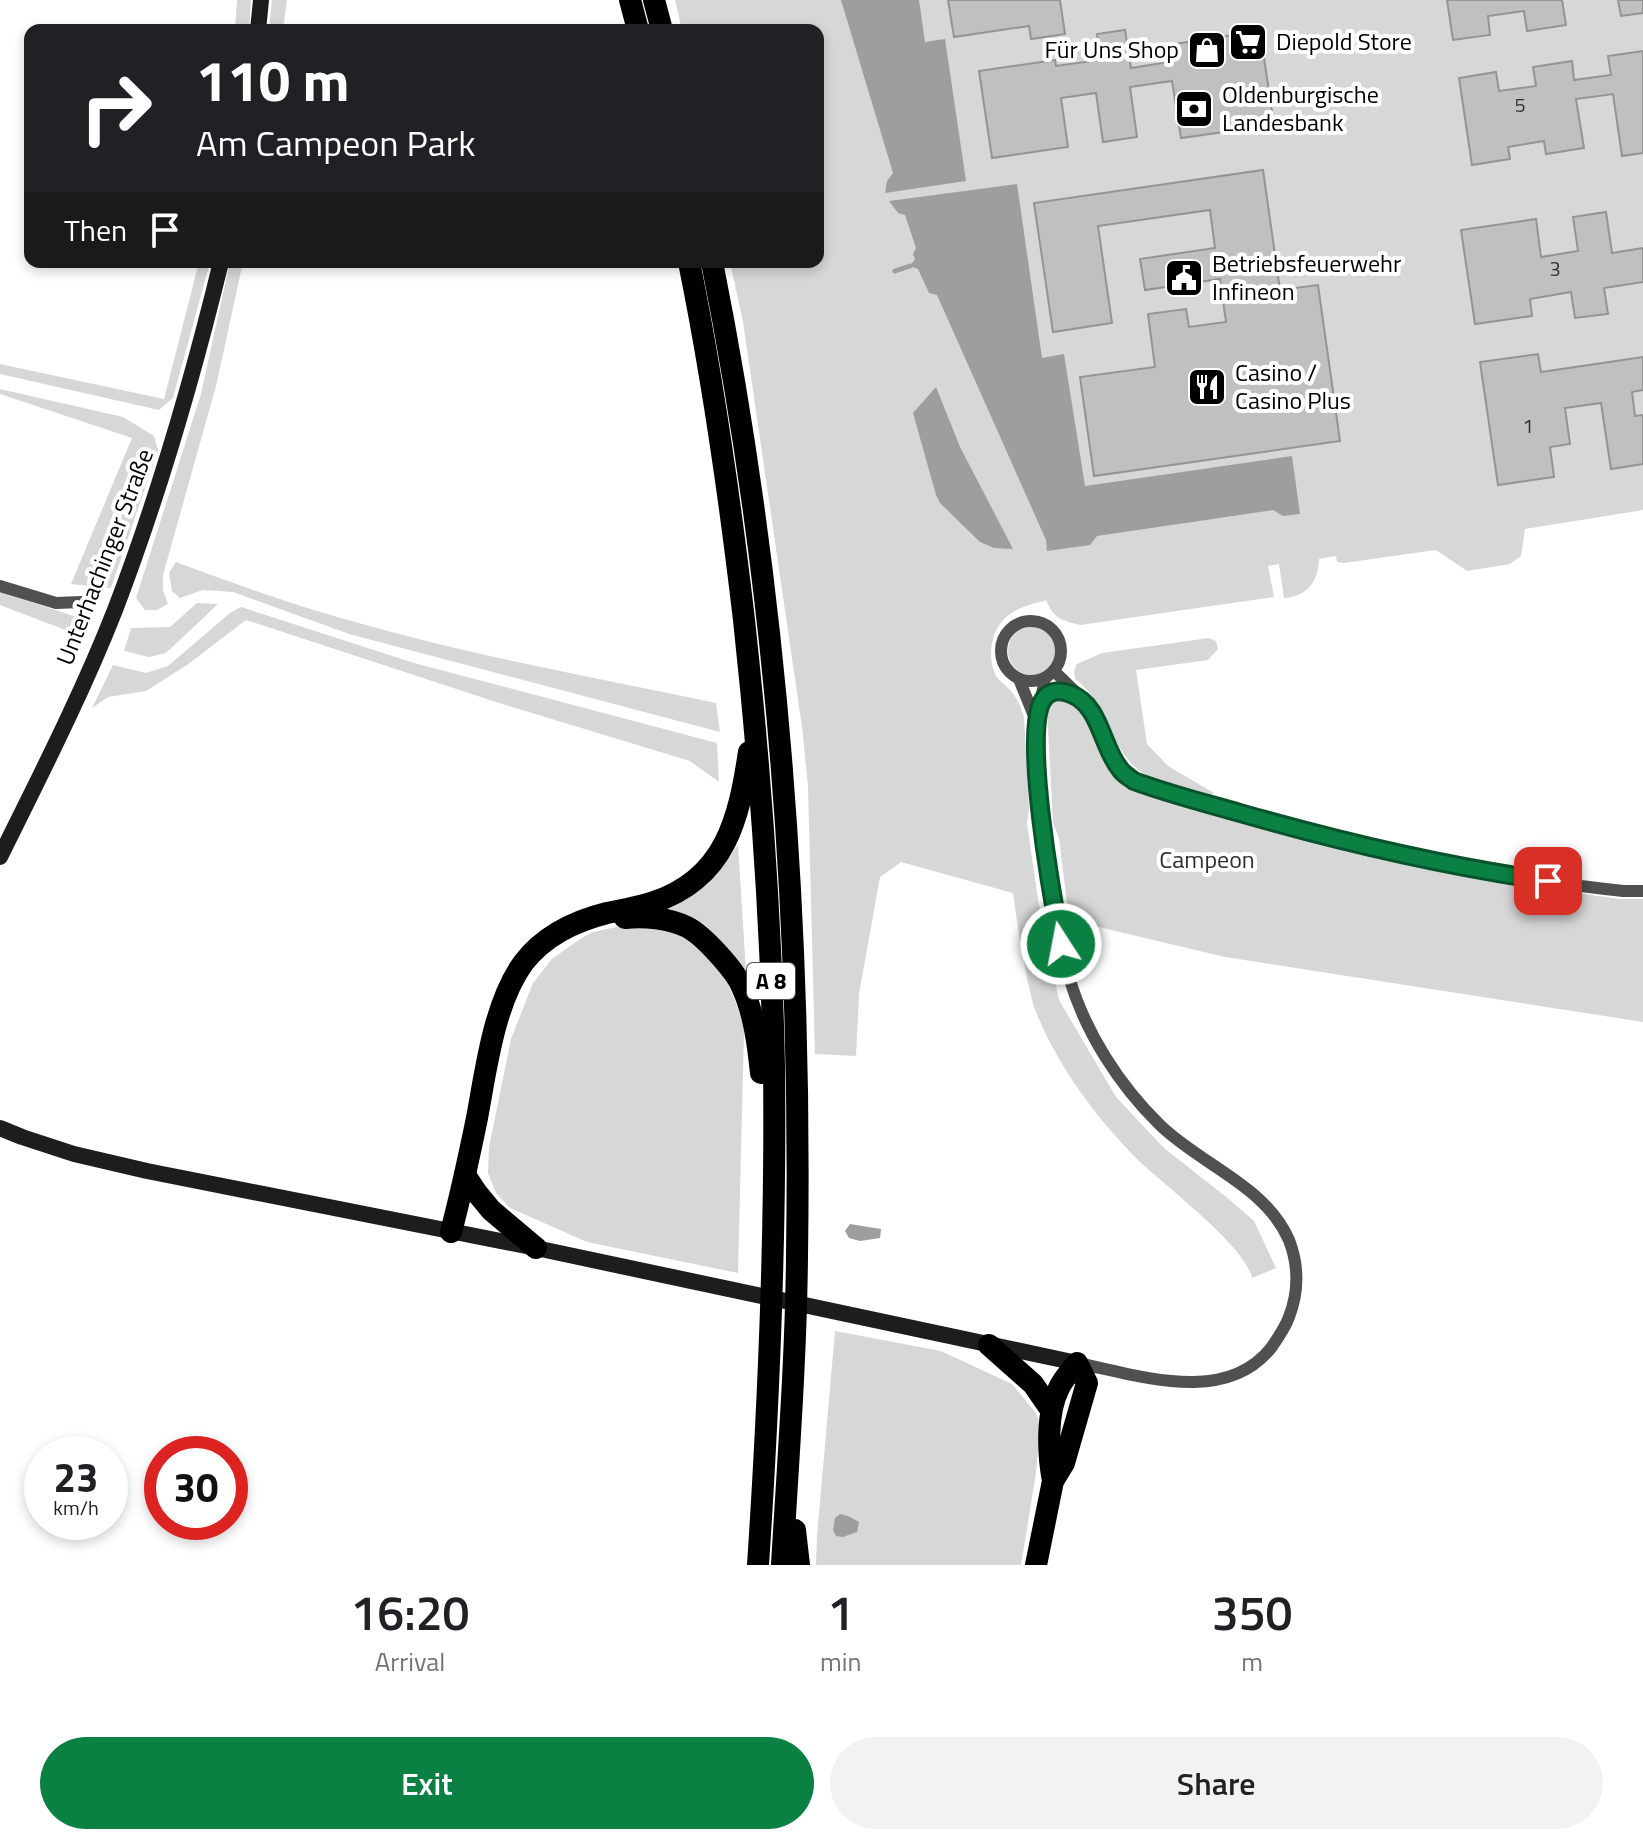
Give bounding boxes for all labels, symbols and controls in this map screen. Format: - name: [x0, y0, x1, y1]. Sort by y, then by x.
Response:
- supermarket icon: Diepold Store: [1227, 21, 1269, 63]
- place label: Diepold Store: [1276, 23, 1412, 59]
- shop icon: Für Uns Shop: [1186, 29, 1228, 71]
- place label: Für Uns Shop: [1044, 31, 1179, 67]
- text: 110 m: [196, 38, 349, 123]
- icon: right: [64, 56, 168, 160]
- place label: Oldenburgische Landesbank: [1222, 76, 1379, 140]
- bank icon: Oldenburgische Landesbank: [1173, 88, 1215, 130]
- house number: 5: [1514, 89, 1526, 120]
- text: Am Campeon Park: [196, 115, 476, 170]
- text: Then: [64, 207, 127, 253]
- icon: arrive: [143, 208, 187, 252]
- place label: Betriebsfeuerwehr Infineon: [1212, 245, 1401, 309]
- house number: 3: [1549, 253, 1561, 284]
- public building icon: Betriebsfeuerwehr Infineon: [1163, 257, 1205, 299]
- place label: Casino / Casino Plus: [1235, 354, 1351, 418]
- restaurant icon: Casino / Casino Plus: [1186, 366, 1228, 408]
- house number: 1: [1522, 410, 1534, 441]
- street label: Unterhachinger Straße: [46, 443, 162, 670]
- park label: Campeon: [1159, 841, 1255, 877]
- pin: [1514, 847, 1582, 915]
- icon: arrive: [1526, 859, 1570, 903]
- position arrow: [1019, 902, 1103, 986]
- road number: A 8: [747, 963, 795, 999]
- speed limit sign: 30: [144, 1436, 248, 1540]
- text: 23: [54, 1447, 98, 1508]
- text: km/h: [53, 1492, 99, 1523]
- text: 16:20: [350, 1576, 469, 1649]
- text: 1: [827, 1576, 854, 1649]
- text: 350: [1212, 1576, 1293, 1649]
- text: Arrival: [375, 1642, 445, 1681]
- text: min: [820, 1642, 861, 1681]
- text: m: [1241, 1642, 1263, 1681]
- button: Exit: [40, 1737, 814, 1829]
- button: Share: [830, 1737, 1603, 1829]

